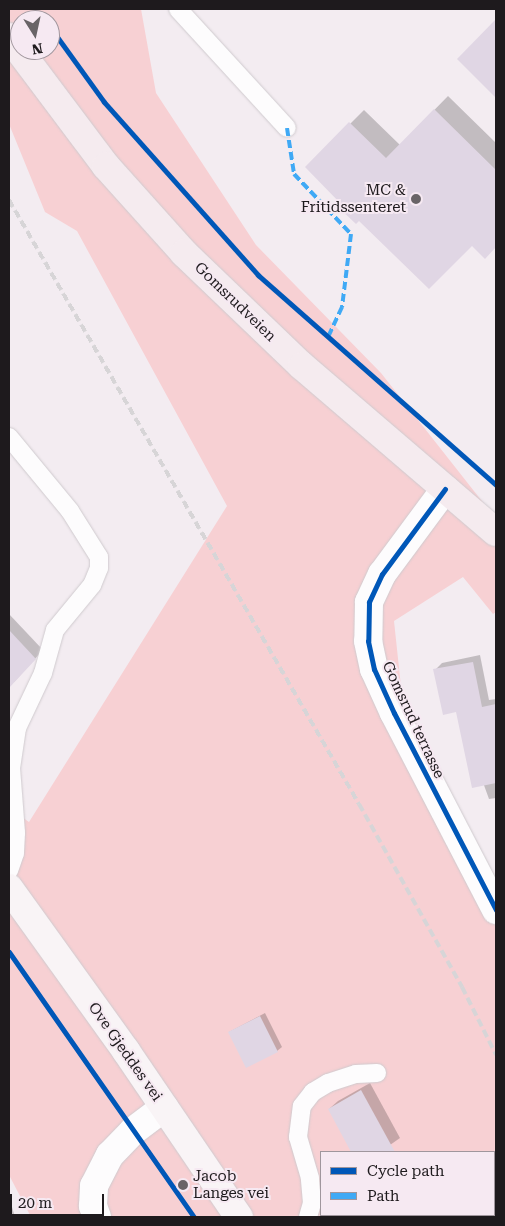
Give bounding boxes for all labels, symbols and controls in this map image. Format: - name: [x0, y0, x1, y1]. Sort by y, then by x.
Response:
- north arrow: [10, 10, 60, 60]
- text: N: [31, 40, 44, 58]
- place label: MC & Fritidssenteret: [301, 181, 406, 216]
- marker: MC & Fritidssenteret: [410, 193, 422, 205]
- street label: Gomsrudveien: [190, 259, 280, 345]
- street label: Gomsrud terrasse: [378, 659, 448, 781]
- street label: Ove Gjeddes vei: [84, 999, 166, 1105]
- legend: [320, 1151, 495, 1216]
- text: Cycle path: [367, 1162, 444, 1180]
- place label: Jacob Langes vei: [193, 1167, 269, 1202]
- marker: Jacob Langes vei: [177, 1179, 189, 1191]
- scale bar: [12, 1184, 106, 1216]
- text: Path: [367, 1187, 400, 1205]
- text: 20 m: [18, 1194, 52, 1212]

